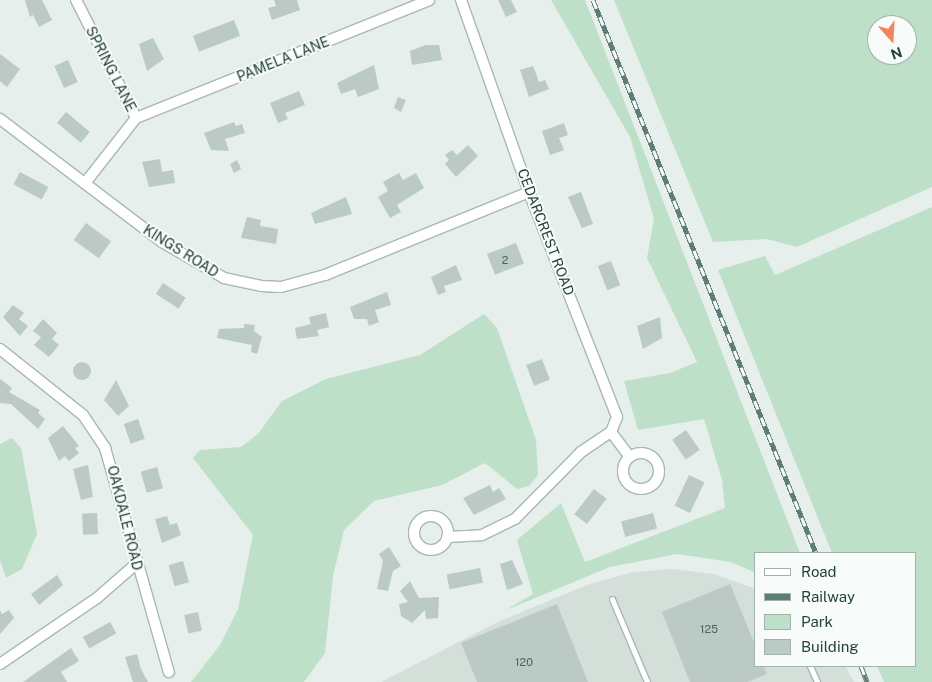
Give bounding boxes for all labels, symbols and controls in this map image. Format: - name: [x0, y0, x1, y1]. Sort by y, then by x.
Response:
- north arrow: [867, 15, 917, 65]
- street label: SPRING LANE: [82, 24, 140, 114]
- street label: PAMELA LANE: [234, 33, 332, 85]
- text: N: [889, 44, 904, 63]
- street label: CEDARCREST ROAD: [514, 166, 578, 298]
- street label: KINGS ROAD: [140, 221, 222, 281]
- house number: 2: [502, 253, 508, 267]
- street label: OAKDALE ROAD: [104, 464, 146, 572]
- legend: [754, 552, 917, 667]
- text: Road: [801, 563, 837, 580]
- text: Railway: [801, 588, 855, 605]
- text: Park: [801, 613, 833, 630]
- house number: 125: [700, 622, 718, 636]
- text: Building: [801, 638, 859, 655]
- house number: 120: [515, 655, 533, 669]

